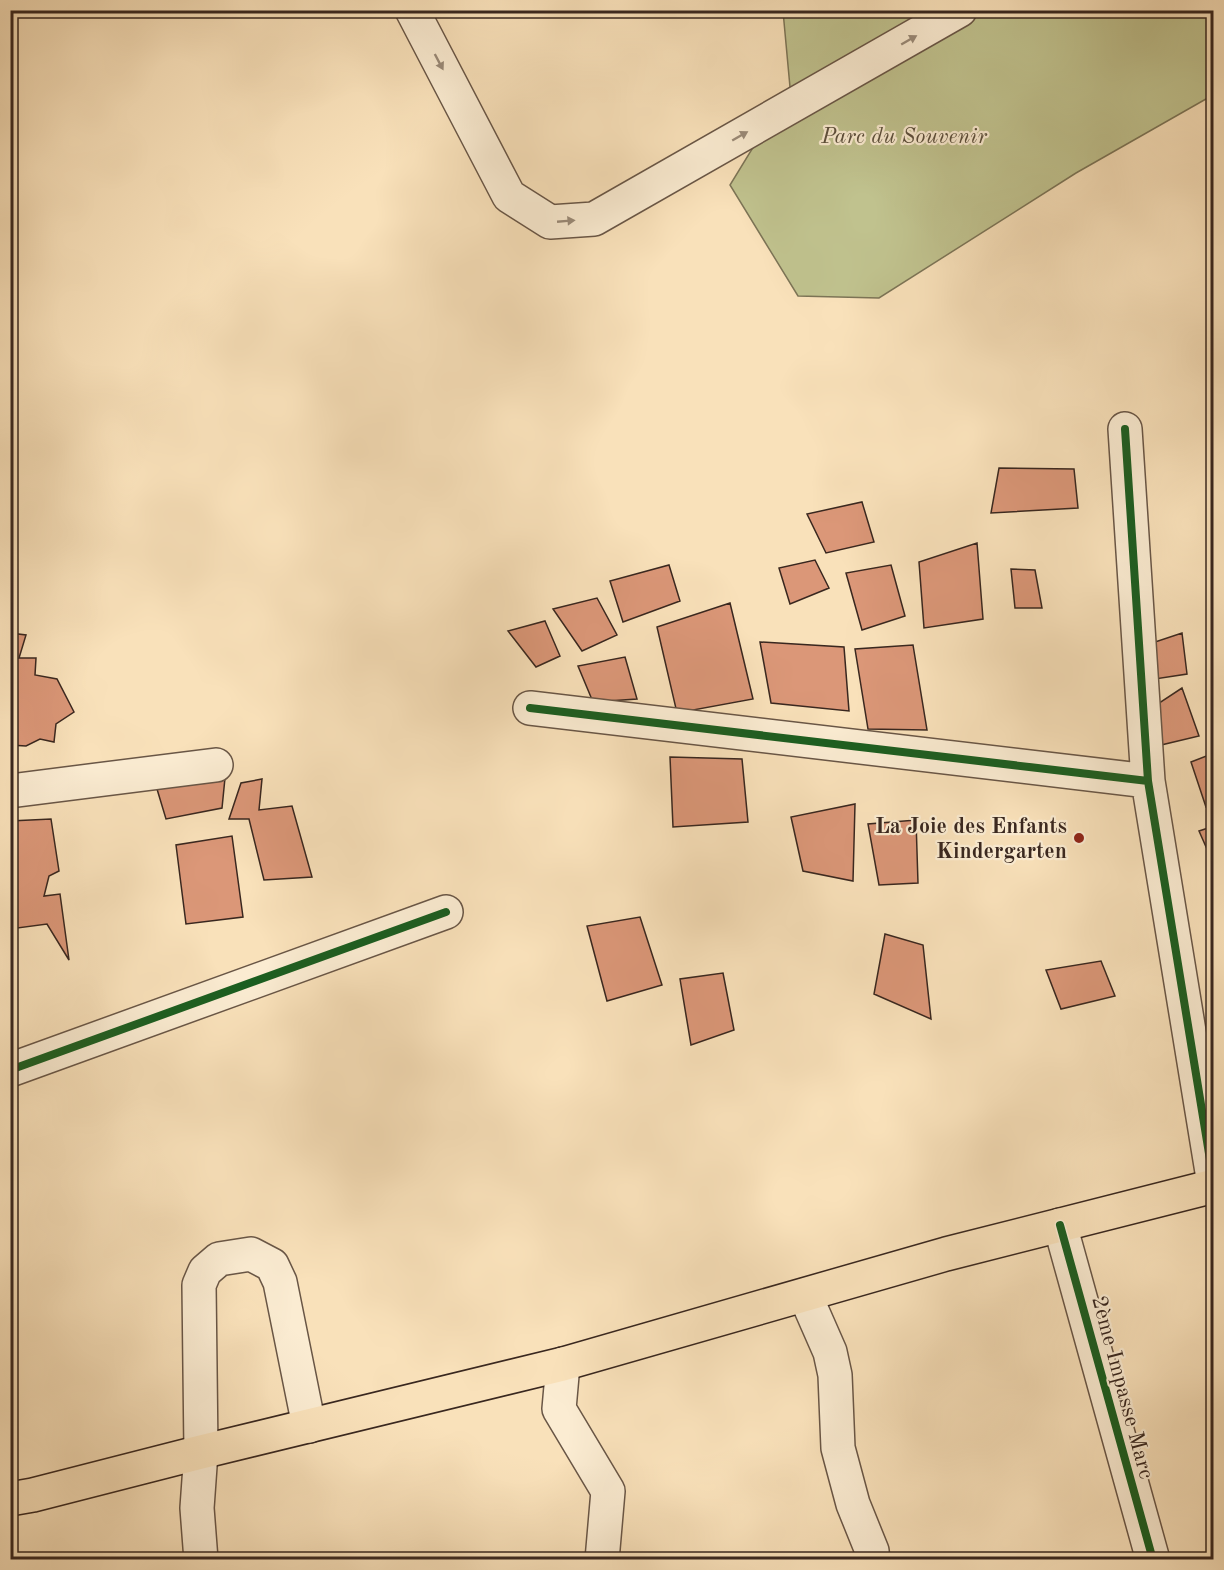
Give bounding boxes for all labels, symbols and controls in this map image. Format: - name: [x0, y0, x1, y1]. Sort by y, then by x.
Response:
- one-way arrow: [901, 34, 917, 45]
- one-way arrow: [434, 54, 444, 71]
- park label: Parc du Souvenir: [820, 126, 987, 148]
- one-way arrow: [731, 131, 748, 141]
- one-way arrow: [557, 216, 576, 226]
- place label: La Joie des Enfants Kindergarten: [875, 816, 1067, 863]
- marker: La Joie des Enfants Kindergarten: [1072, 831, 1086, 845]
- street label: 2ème Impasse Marc: [1087, 1294, 1157, 1481]

